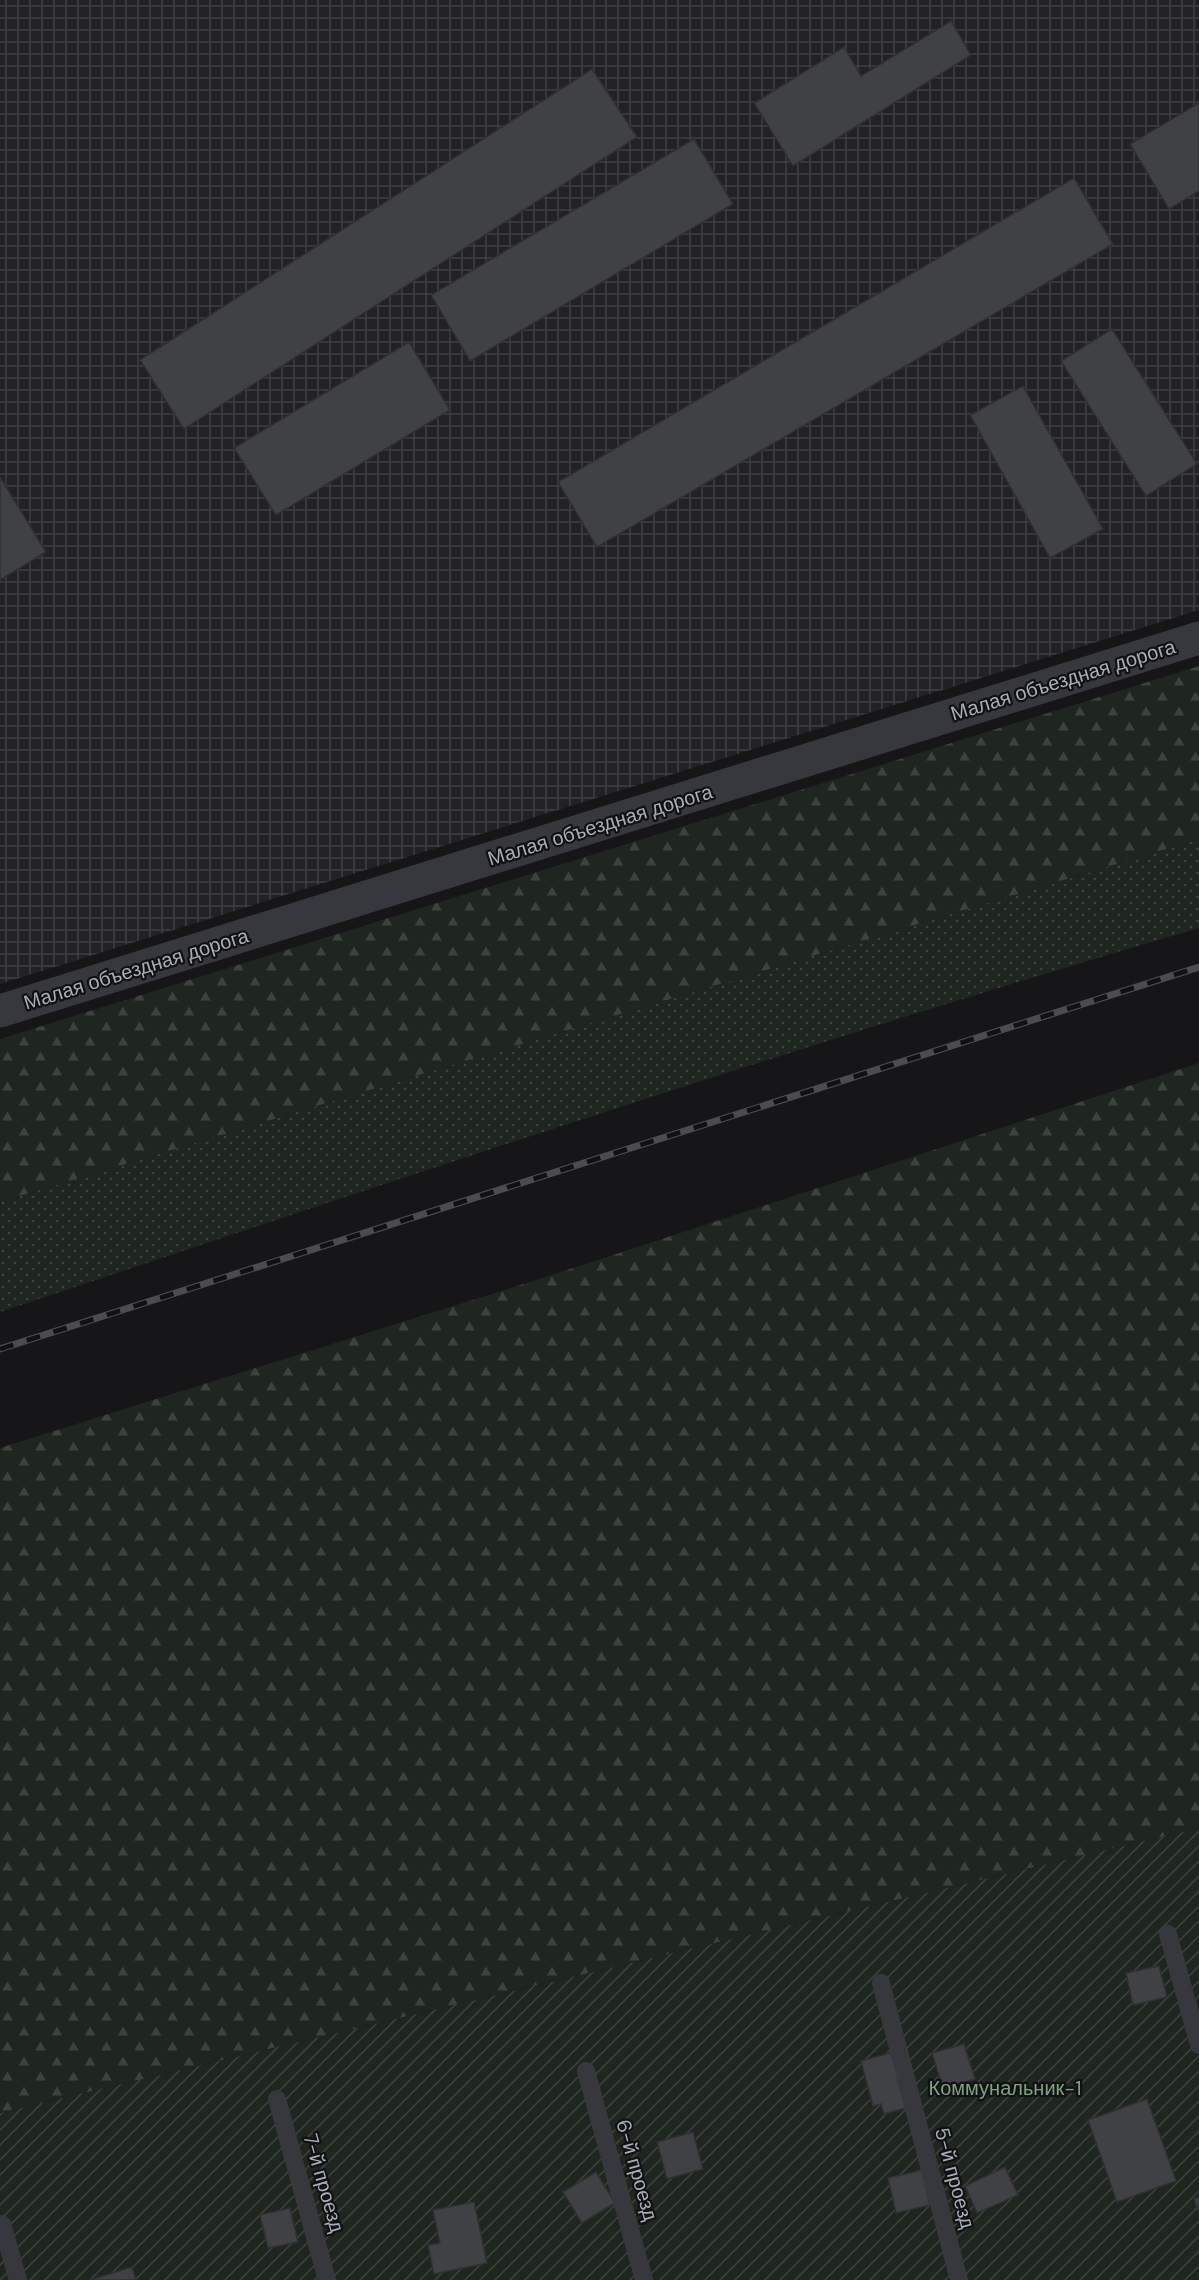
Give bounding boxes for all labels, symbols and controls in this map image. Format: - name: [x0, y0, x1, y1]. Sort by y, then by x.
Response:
- street label: Малая объездная дорога: [947, 633, 1179, 727]
- street label: Малая объездная дорога: [484, 778, 716, 872]
- street label: Малая объездная дорога: [20, 922, 252, 1016]
- park label: Коммунальник-1: [929, 2075, 1081, 2101]
- street label: 6-й проезд: [610, 2116, 664, 2224]
- street label: 5-й проезд: [929, 2125, 981, 2232]
- street label: 7-й проезд: [298, 2131, 351, 2236]

